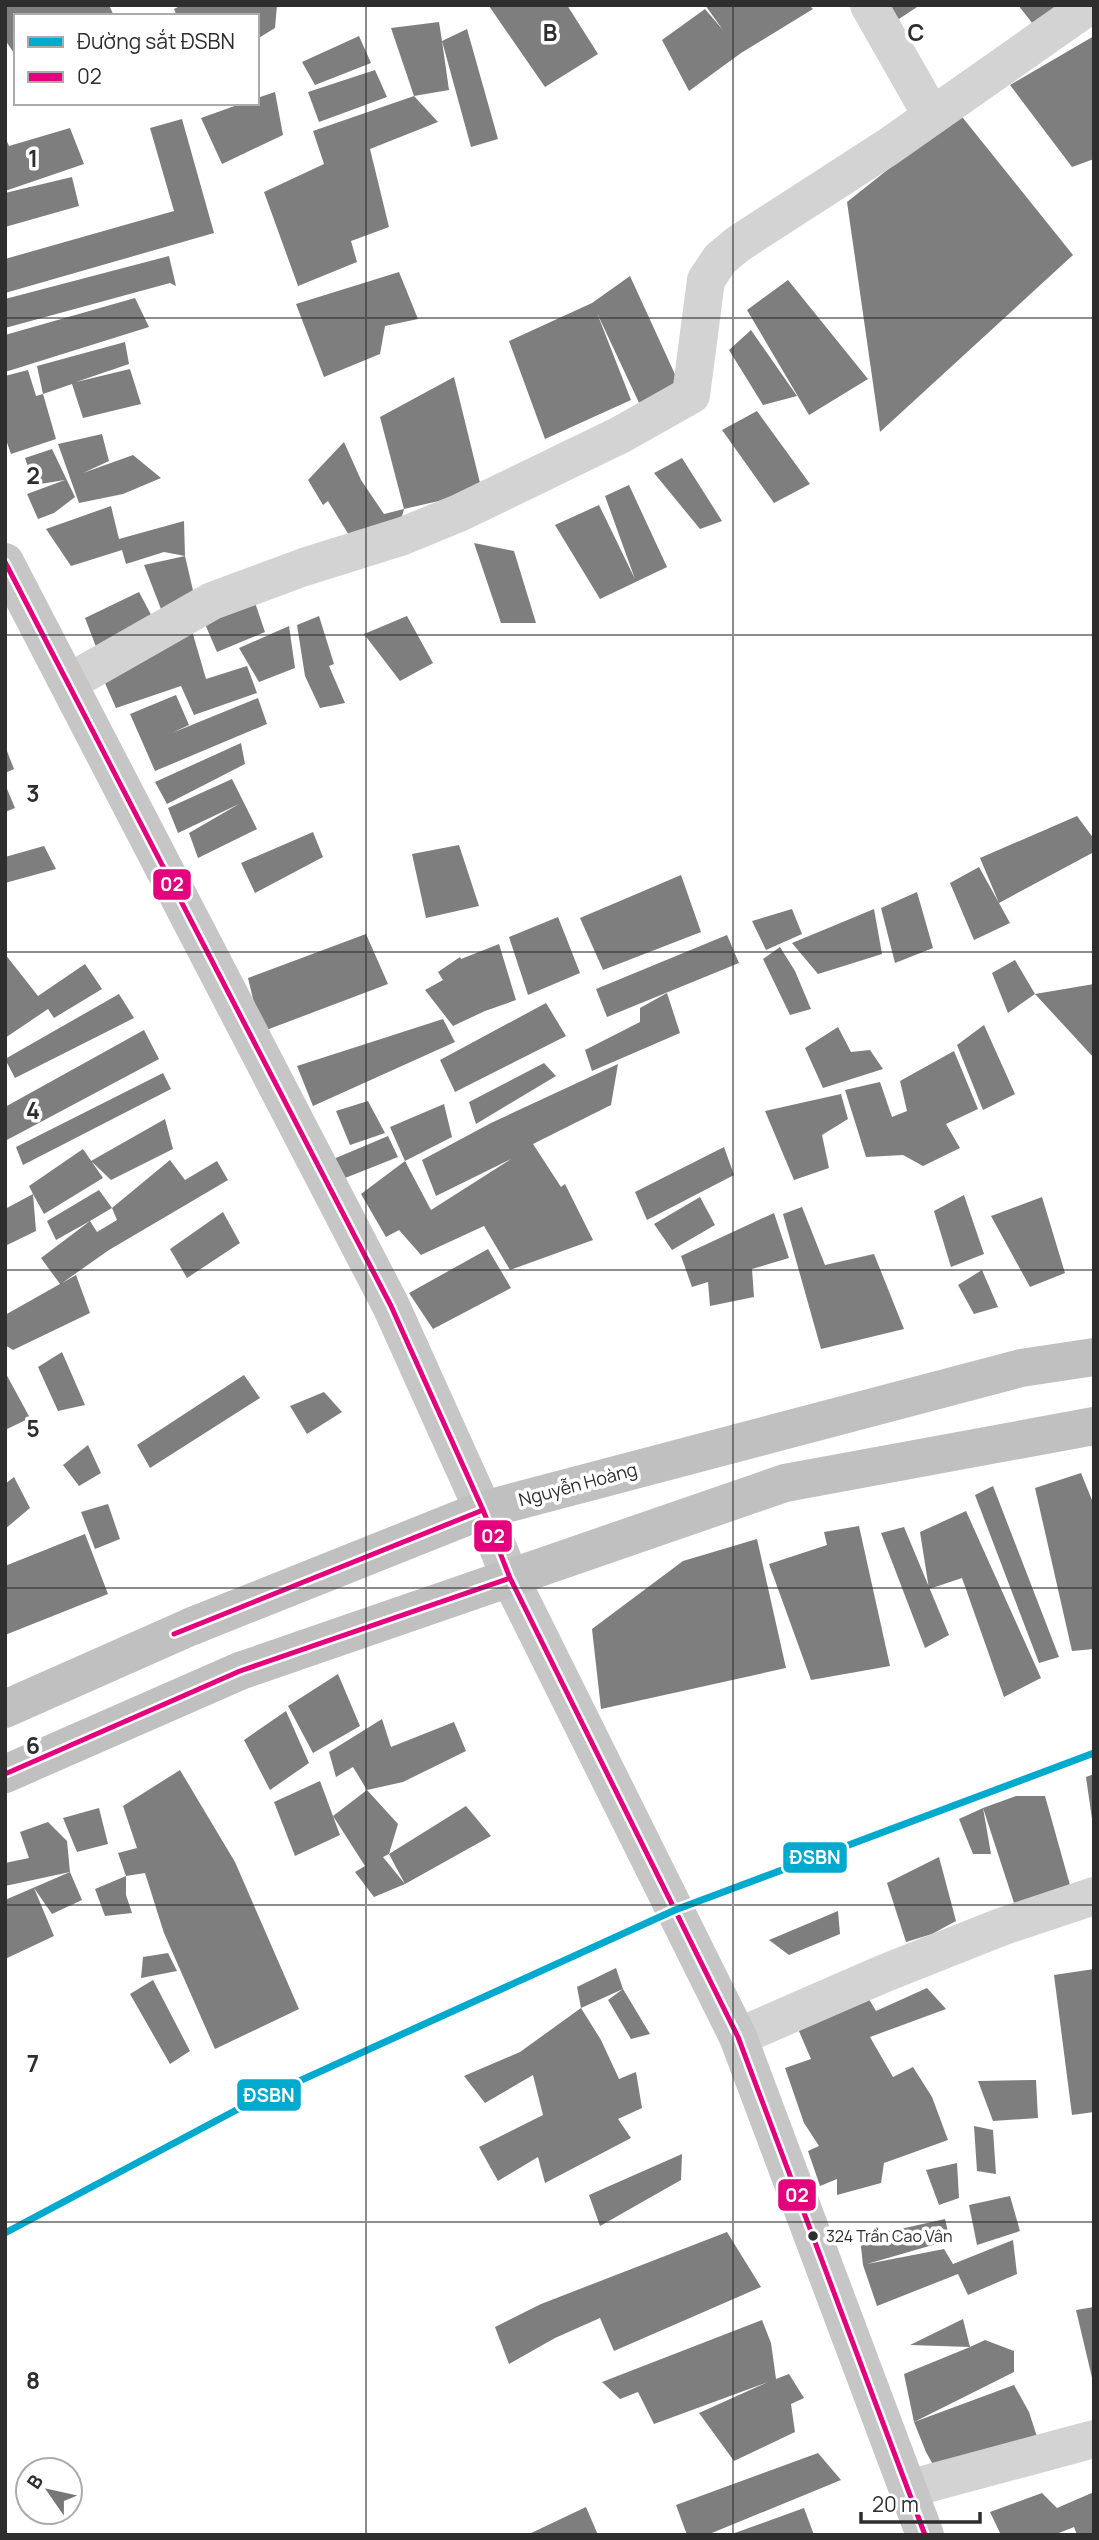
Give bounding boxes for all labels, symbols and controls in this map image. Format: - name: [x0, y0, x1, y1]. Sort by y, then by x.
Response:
- legend: [14, 14, 259, 105]
- text: B: [543, 16, 557, 48]
- text: C: [908, 16, 925, 48]
- text: Đường sắt ĐSBN: [77, 27, 235, 55]
- text: 02: [77, 62, 102, 90]
- text: 1: [28, 142, 38, 174]
- text: 2: [26, 459, 40, 491]
- text: 3: [26, 777, 40, 809]
- line badge: 02: [152, 868, 192, 901]
- text: 02: [160, 871, 184, 897]
- text: 4: [26, 1094, 40, 1126]
- text: 5: [26, 1412, 40, 1444]
- street label: Nguyễn Hoàng: [516, 1457, 640, 1511]
- line badge: 02: [473, 1519, 513, 1553]
- text: 02: [481, 1523, 505, 1549]
- text: 6: [26, 1729, 40, 1761]
- line badge: ĐSBN: [782, 1841, 848, 1874]
- text: ĐSBN: [789, 1844, 841, 1870]
- text: 7: [27, 2047, 39, 2079]
- line badge: ĐSBN: [236, 2078, 302, 2112]
- text: ĐSBN: [243, 2082, 295, 2108]
- line badge: 02: [777, 2178, 817, 2212]
- text: 02: [785, 2182, 809, 2208]
- place label: 324 Trần Cao Vân: [826, 2225, 952, 2247]
- marker: 324 Trần Cao Vân: [806, 2229, 820, 2243]
- text: 8: [26, 2364, 40, 2396]
- north arrow: [14, 2456, 84, 2526]
- text: B: [21, 2469, 49, 2494]
- scale bar: [861, 2480, 980, 2524]
- text: 20 m: [872, 2490, 919, 2518]

